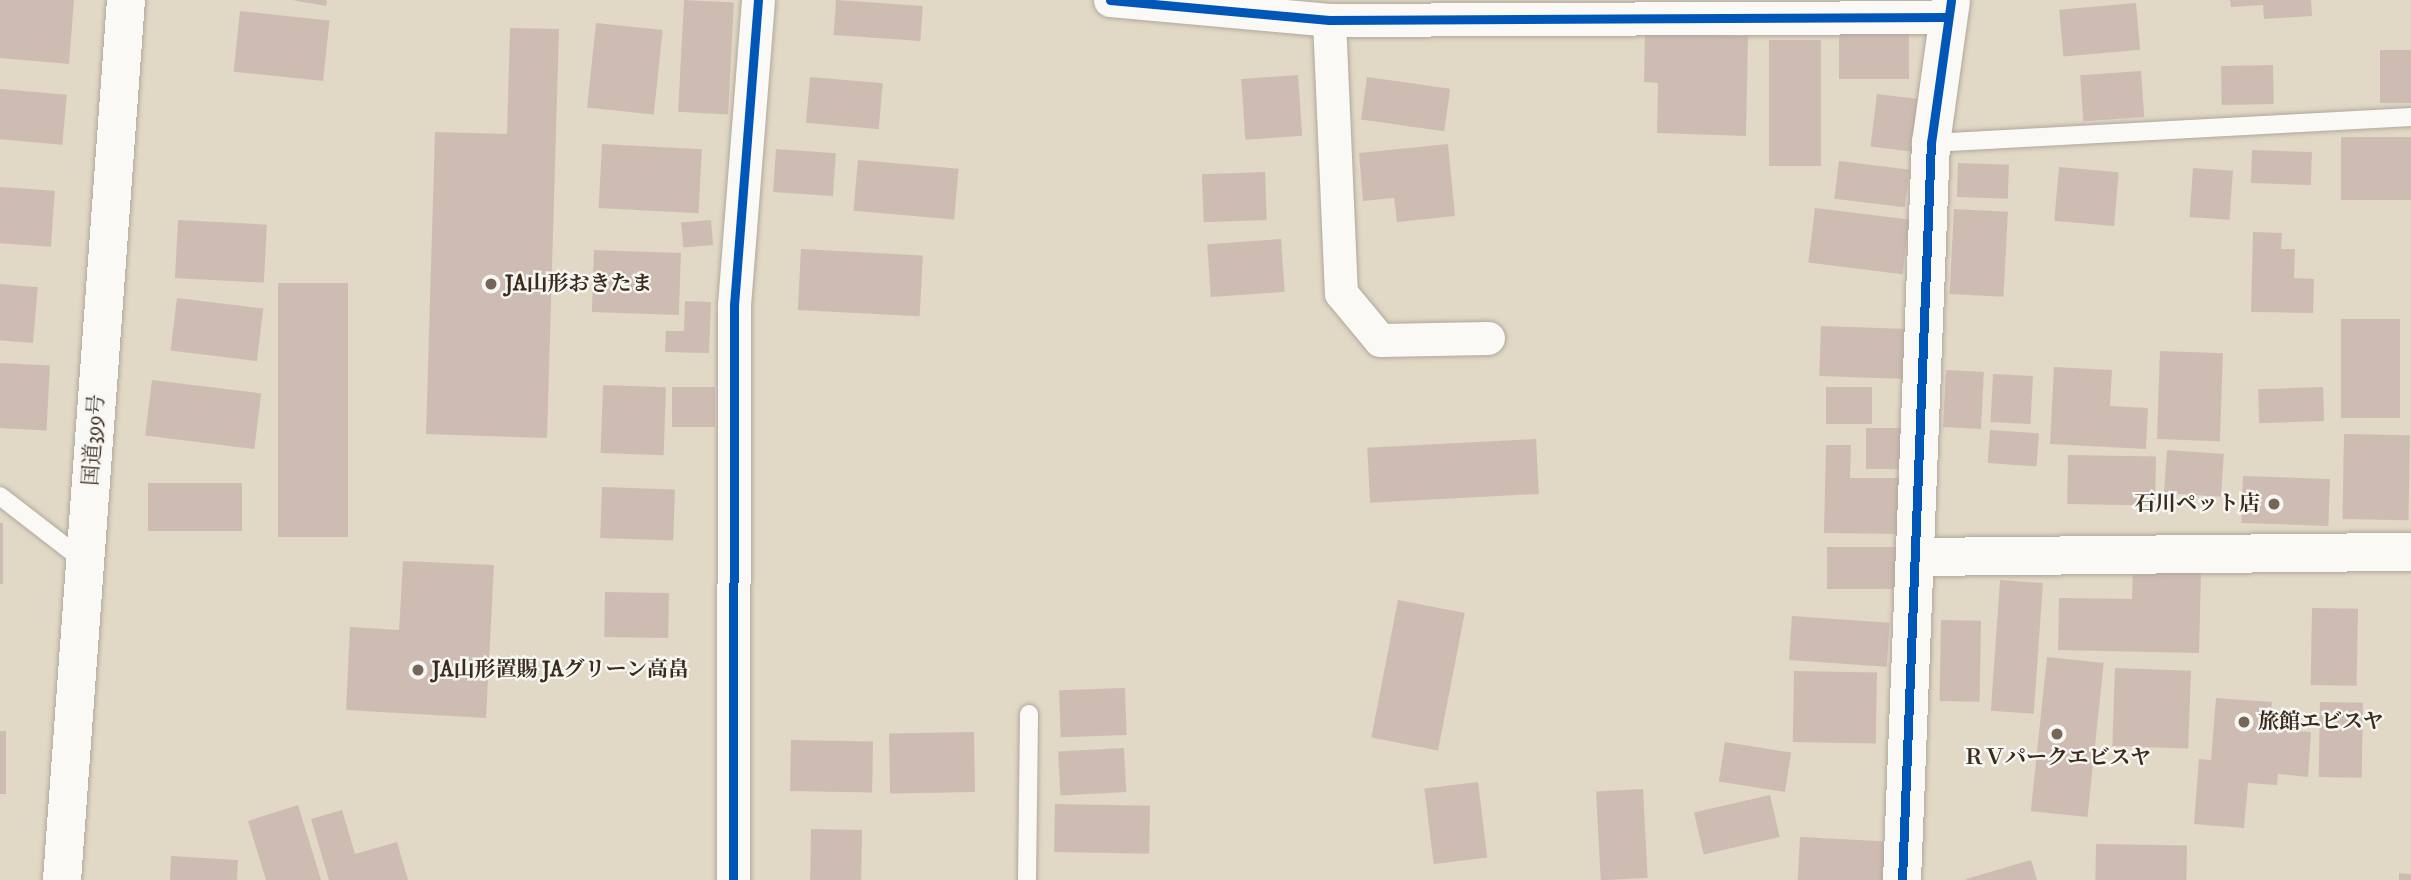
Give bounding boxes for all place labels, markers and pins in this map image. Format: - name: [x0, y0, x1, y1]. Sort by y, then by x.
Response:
- place label: JA山形おきたま: [505, 271, 652, 297]
- marker: JA山形おきたま: [483, 276, 499, 292]
- place label: 石川ペット店: [2134, 491, 2260, 517]
- marker: 石川ペット店: [2266, 496, 2282, 512]
- place label: JA山形置賜 JAグリーン高畠: [432, 657, 689, 683]
- marker: JA山形置賜 JAグリーン高畠: [410, 662, 426, 678]
- place label: 旅館エビスヤ: [2258, 709, 2384, 735]
- marker: 旅館エビスヤ: [2236, 714, 2252, 730]
- marker: ＲＶパークエビスヤ: [2049, 726, 2065, 742]
- place label: ＲＶパークエビスヤ: [1963, 745, 2151, 771]

